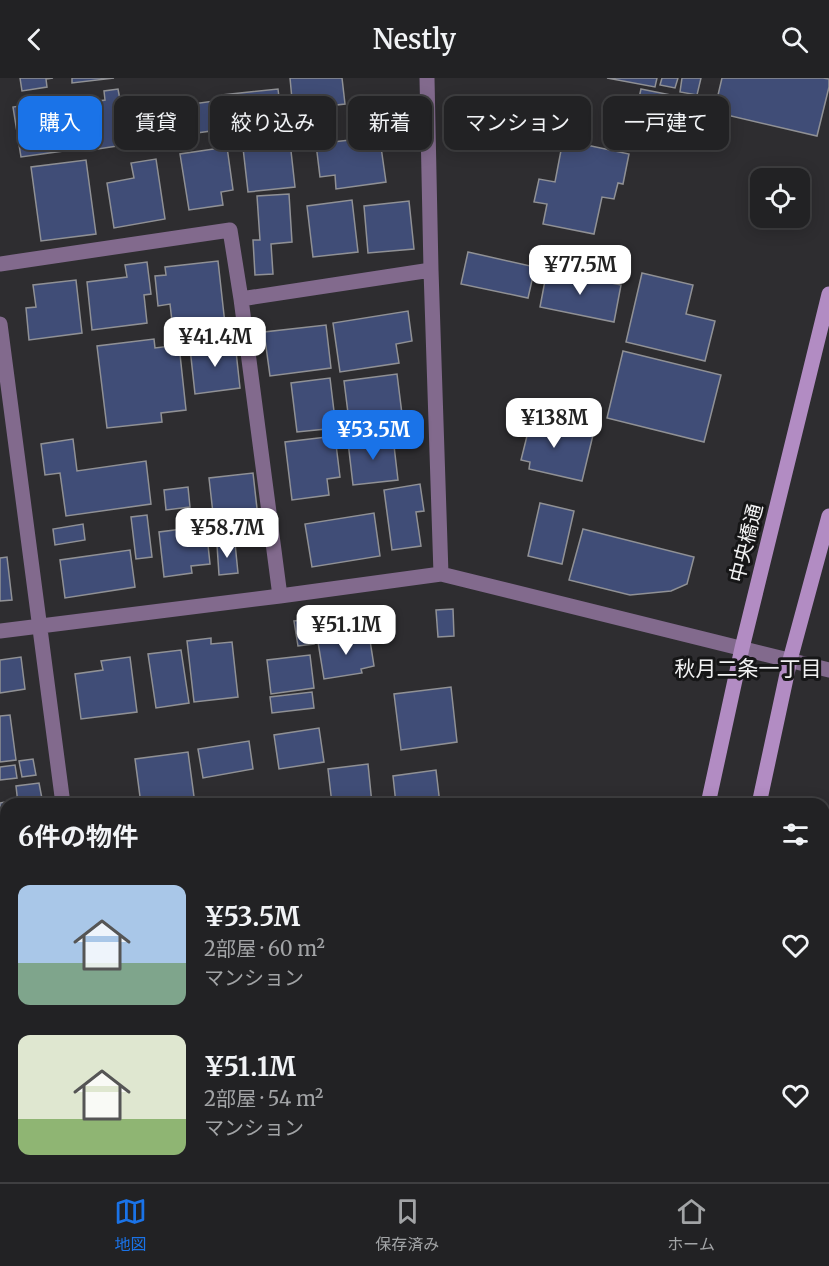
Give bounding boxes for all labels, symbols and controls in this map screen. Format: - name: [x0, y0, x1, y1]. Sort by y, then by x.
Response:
- text: Nestly: [373, 22, 456, 56]
- icon: back: [18, 23, 51, 56]
- icon: search: [778, 23, 811, 56]
- chip: 購入: [18, 96, 102, 150]
- chip: 賃貸: [114, 96, 198, 150]
- chip: 絞り込み: [210, 96, 336, 150]
- chip: 新着: [348, 96, 432, 150]
- chip: マンション: [444, 96, 591, 150]
- chip: 一戸建て: [603, 96, 729, 150]
- map controls: [750, 168, 810, 228]
- button: locate: [750, 168, 810, 228]
- pin: ¥77.5M: [531, 245, 629, 296]
- text: ¥77.5M: [543, 252, 617, 277]
- pin: ¥41.4M: [166, 317, 264, 368]
- text: ¥41.4M: [178, 324, 252, 349]
- pin: ¥138M: [512, 398, 596, 449]
- text: ¥138M: [520, 405, 588, 430]
- pin: ¥53.5M: [324, 410, 422, 461]
- text: ¥53.5M: [336, 417, 410, 442]
- street label: 中央橋通: [724, 501, 767, 585]
- pin: ¥58.7M: [178, 508, 276, 559]
- text: ¥58.7M: [190, 515, 264, 540]
- pin: ¥51.1M: [297, 605, 395, 656]
- text: ¥51.1M: [311, 612, 381, 637]
- district label: 秋月二条一丁目: [675, 655, 822, 682]
- icon: filters: [779, 818, 812, 851]
- text: 6件の物件: [18, 820, 138, 853]
- text: ¥53.5M: [204, 900, 300, 933]
- icon: home: [66, 909, 138, 981]
- icon: heart: [779, 929, 812, 962]
- text: 2部屋 · 60 m²: [204, 936, 325, 961]
- text: マンション: [204, 965, 304, 990]
- text: ¥51.1M: [204, 1050, 296, 1083]
- icon: home: [66, 1059, 138, 1131]
- icon: heart: [779, 1079, 812, 1112]
- text: 2部屋 · 54 m²: [204, 1086, 323, 1111]
- text: マンション: [204, 1115, 304, 1140]
- tab: 地図: [114, 1195, 147, 1255]
- tab: 保存済み: [375, 1195, 439, 1255]
- tab: ホーム: [667, 1195, 715, 1255]

